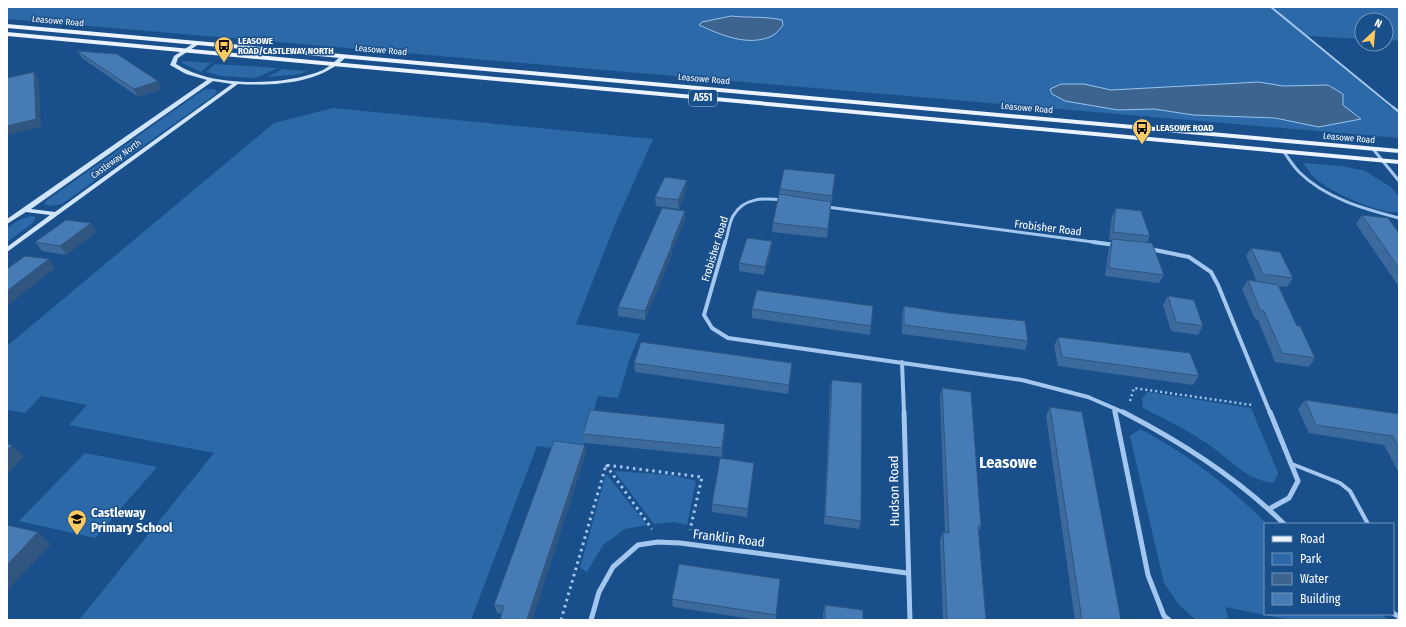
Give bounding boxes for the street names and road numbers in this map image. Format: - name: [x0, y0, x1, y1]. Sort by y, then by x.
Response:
- street label: Leasowe Road: [32, 14, 85, 28]
- street label: Leasowe Road: [355, 43, 408, 57]
- street label: Leasowe Road: [678, 72, 731, 86]
- road number: A551: [689, 90, 717, 106]
- street label: Leasowe Road: [1001, 101, 1054, 115]
- street label: Leasowe Road: [1323, 131, 1376, 145]
- street label: Castleway North: [89, 137, 143, 181]
- street label: Frobisher Road: [699, 215, 731, 283]
- street label: Frobisher Road: [1014, 217, 1082, 239]
- street label: Hudson Road: [886, 455, 902, 527]
- street label: Franklin Road: [692, 526, 766, 550]

